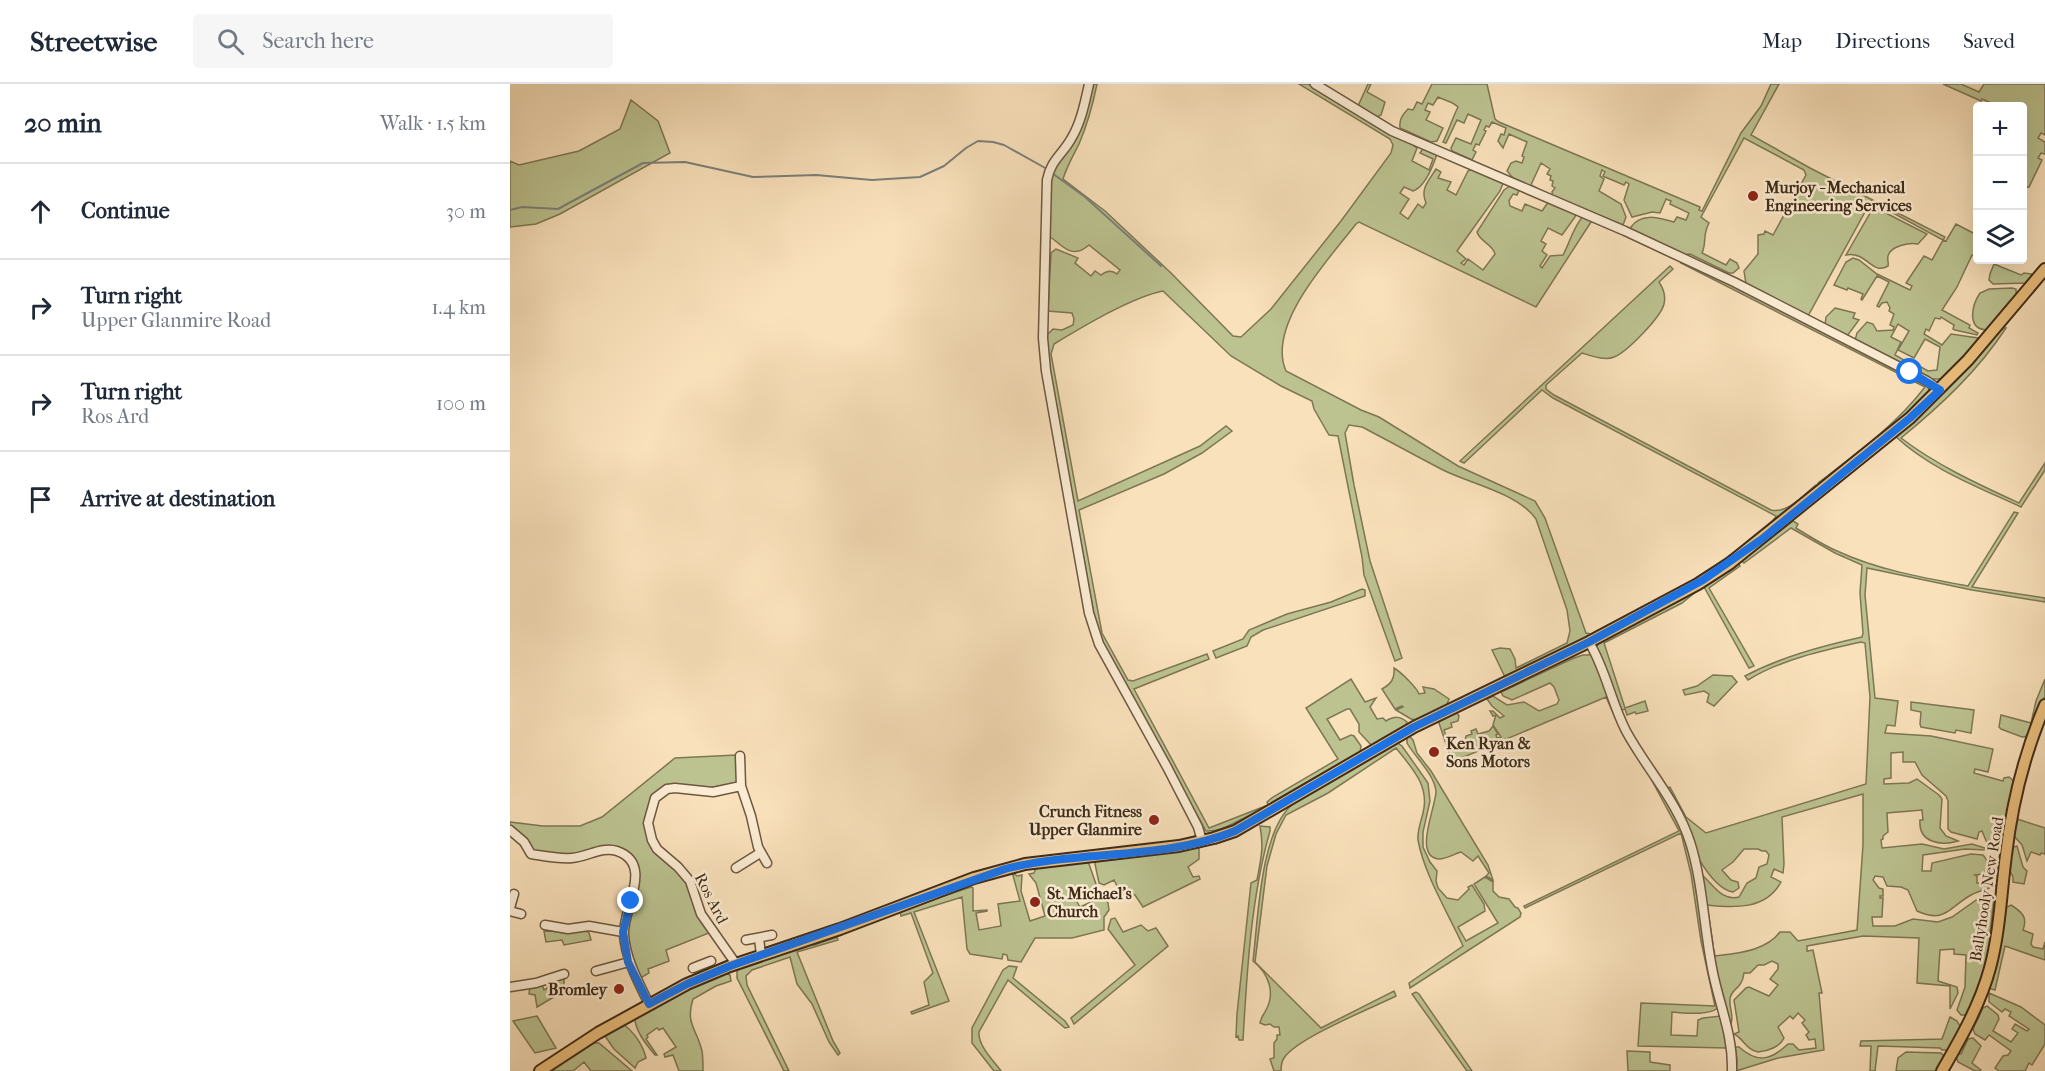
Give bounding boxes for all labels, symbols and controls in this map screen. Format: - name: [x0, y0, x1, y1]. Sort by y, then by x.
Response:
- search box: [193, 14, 613, 68]
- text: Streetwise: [30, 25, 157, 58]
- icon: search: [214, 25, 247, 58]
- text: Search here: [262, 28, 374, 54]
- text: Map: [1762, 29, 1802, 53]
- text: Directions: [1835, 29, 1930, 53]
- text: Saved: [1963, 29, 2015, 53]
- map controls: [1973, 102, 2027, 264]
- button: +: [1973, 102, 2027, 156]
- text: 20 min: [24, 108, 102, 139]
- text: Walk · 1.5 km: [380, 112, 486, 135]
- button: −: [1973, 156, 2027, 210]
- place label: Murjoy - Mechanical Engineering Services: [1764, 178, 1912, 216]
- marker: Murjoy - Mechanical Engineering Services: [1746, 189, 1760, 203]
- icon: ahead: [24, 195, 57, 228]
- text: Continue: [81, 198, 170, 224]
- text: 30 m: [446, 200, 486, 223]
- button: layers: [1973, 210, 2027, 264]
- text: Turn right: [81, 283, 182, 309]
- icon: right: [24, 291, 57, 324]
- text: 1.4 km: [431, 296, 486, 319]
- text: Upper Glanmire Road: [81, 309, 271, 332]
- route start: [1896, 358, 1922, 384]
- text: Turn right: [81, 379, 182, 405]
- icon: right: [24, 387, 57, 420]
- text: 100 m: [436, 392, 486, 415]
- text: Ros Ard: [81, 405, 149, 428]
- icon: arrive: [24, 483, 57, 516]
- text: Arrive at destination: [81, 486, 275, 512]
- place label: Ken Ryan & Sons Motors: [1446, 734, 1531, 771]
- marker: Ken Ryan & Sons Motors: [1427, 745, 1441, 759]
- place label: Crunch Fitness Upper Glanmire: [1028, 802, 1142, 840]
- marker: Crunch Fitness Upper Glanmire: [1147, 813, 1161, 827]
- street label: Ballyhooly New Road: [1966, 815, 2007, 963]
- street label: Ros Ard: [691, 870, 733, 927]
- place label: St. Michael's Church: [1047, 884, 1132, 921]
- route end: [617, 887, 643, 913]
- marker: St. Michael's Church: [1028, 895, 1042, 909]
- place label: Bromley: [548, 980, 608, 1000]
- marker: Bromley: [612, 982, 626, 996]

